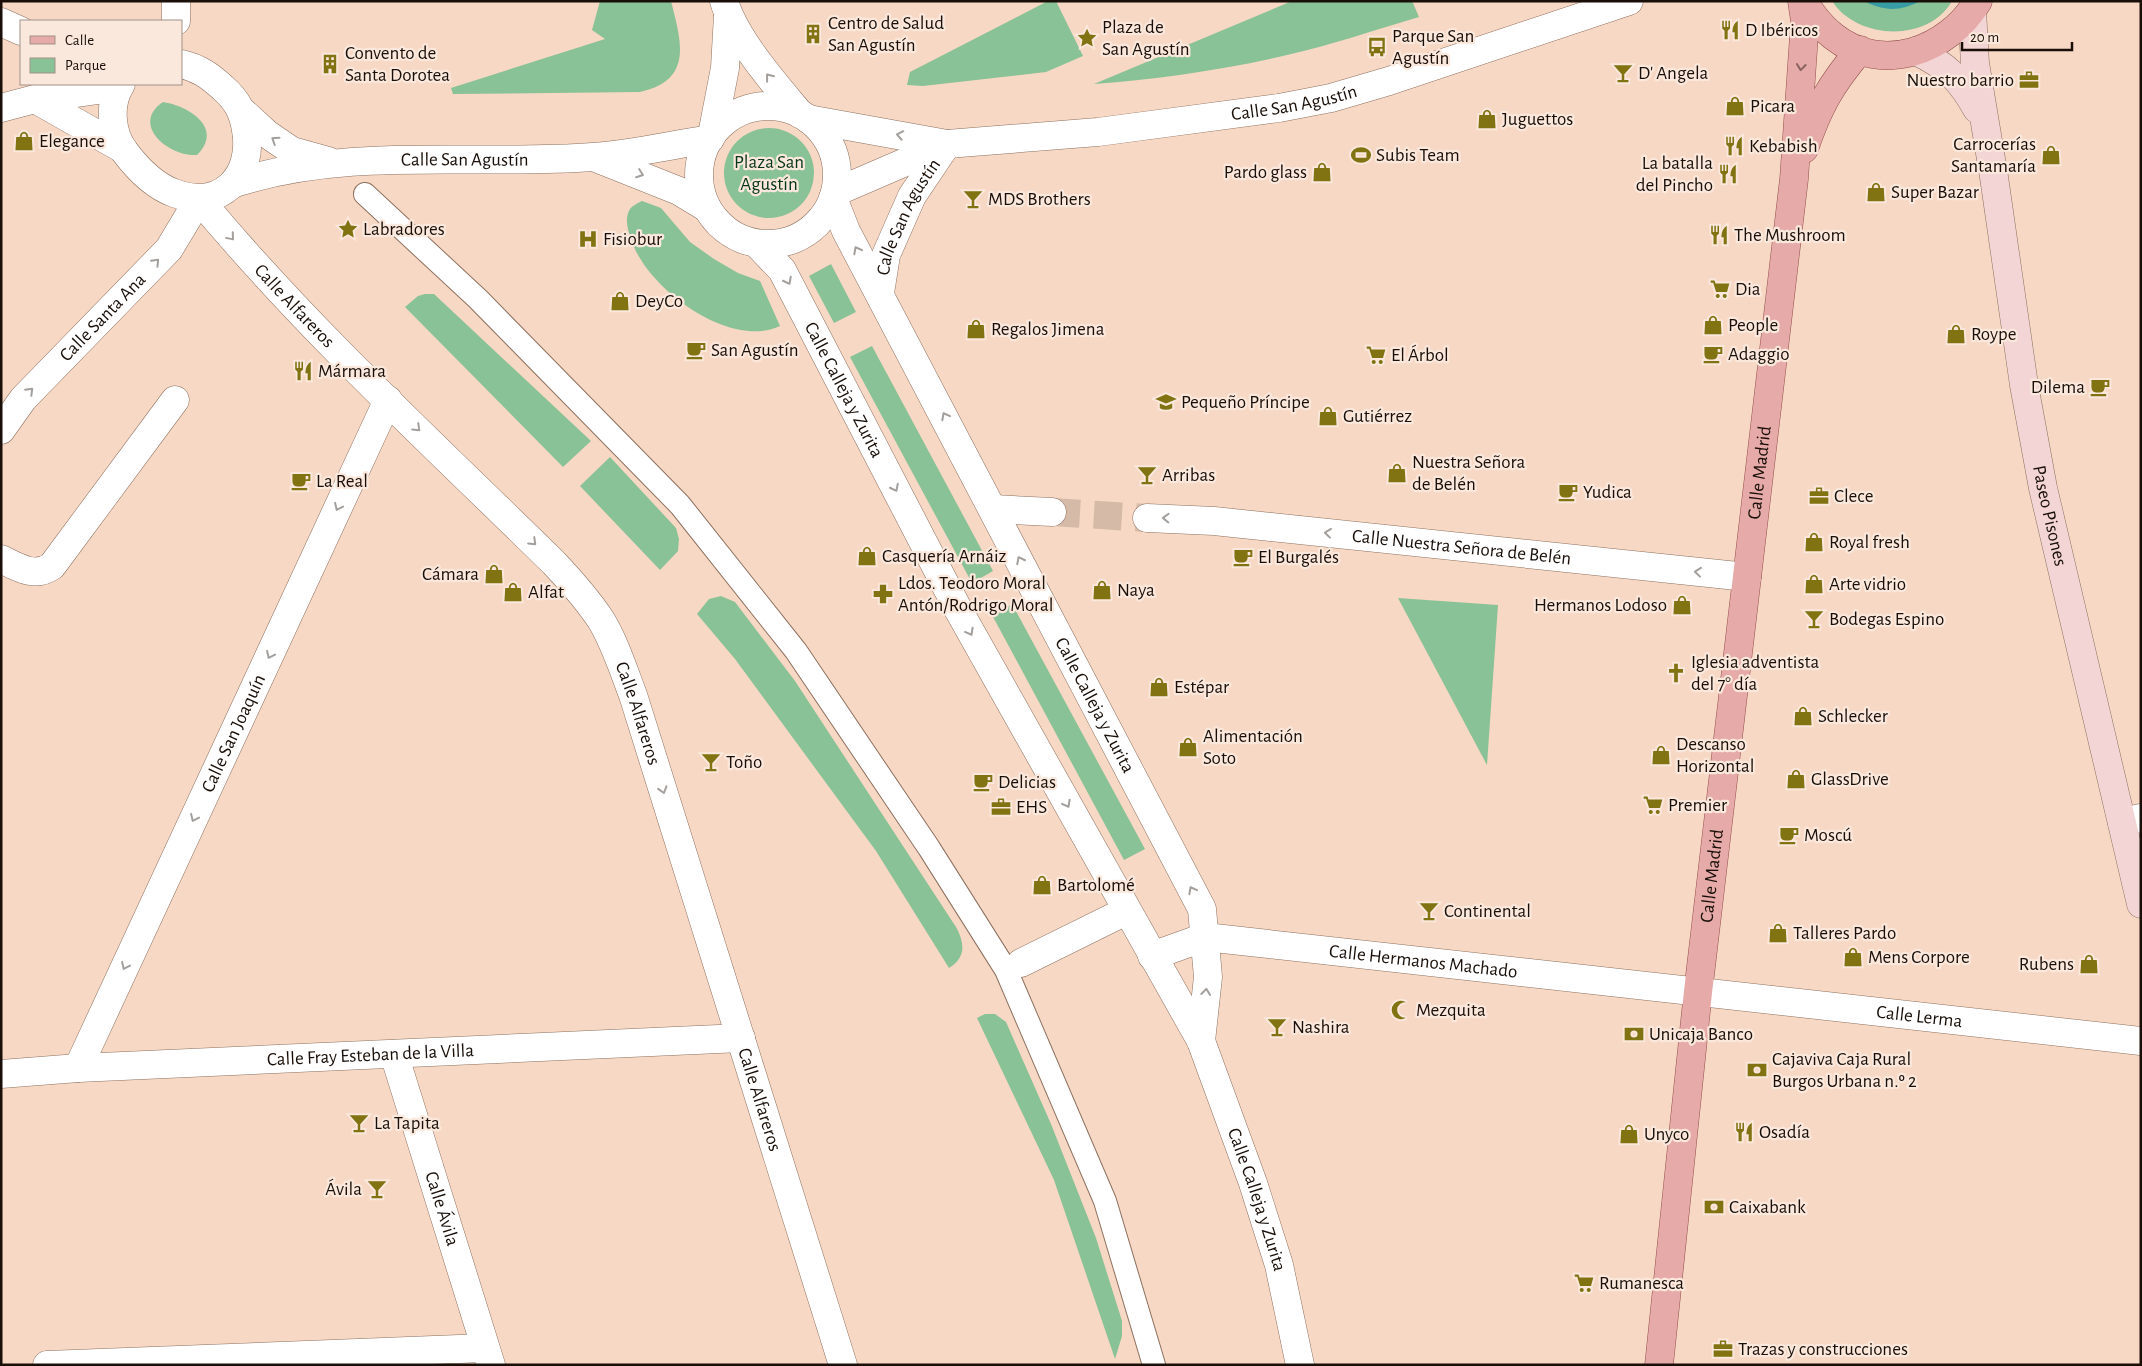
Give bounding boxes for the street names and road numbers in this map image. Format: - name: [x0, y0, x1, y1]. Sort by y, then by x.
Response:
- street label: Calle San Agustín: [1230, 81, 1359, 124]
- street label: Calle San Agustín: [401, 150, 529, 169]
- street label: Calle San Agustín: [873, 155, 944, 277]
- street label: Calle Alfareros: [251, 260, 338, 351]
- street label: Calle Santa Ana: [56, 270, 149, 365]
- street label: Calle Calleja y Zurita: [801, 319, 887, 461]
- street label: Calle Madrid: [1744, 425, 1774, 520]
- street label: Paseo Pisones: [2030, 464, 2071, 568]
- street label: Calle Nuestra Señora de Belén: [1351, 526, 1572, 568]
- street label: Calle Calleja y Zurita: [1052, 634, 1138, 776]
- street label: Calle Alfareros: [612, 659, 664, 767]
- street label: Calle San Joaquín: [198, 671, 269, 795]
- street label: Calle Madrid: [1697, 828, 1727, 924]
- street label: Calle Hermanos Machado: [1328, 941, 1519, 981]
- street label: Calle Lerma: [1875, 1002, 1964, 1031]
- street label: Calle Fray Esteban de la Villa: [267, 1041, 475, 1069]
- street label: Calle Alfareros: [735, 1046, 785, 1154]
- street label: Calle Calleja y Zurita: [1224, 1125, 1290, 1273]
- street label: Calle Ávila: [422, 1169, 463, 1248]

